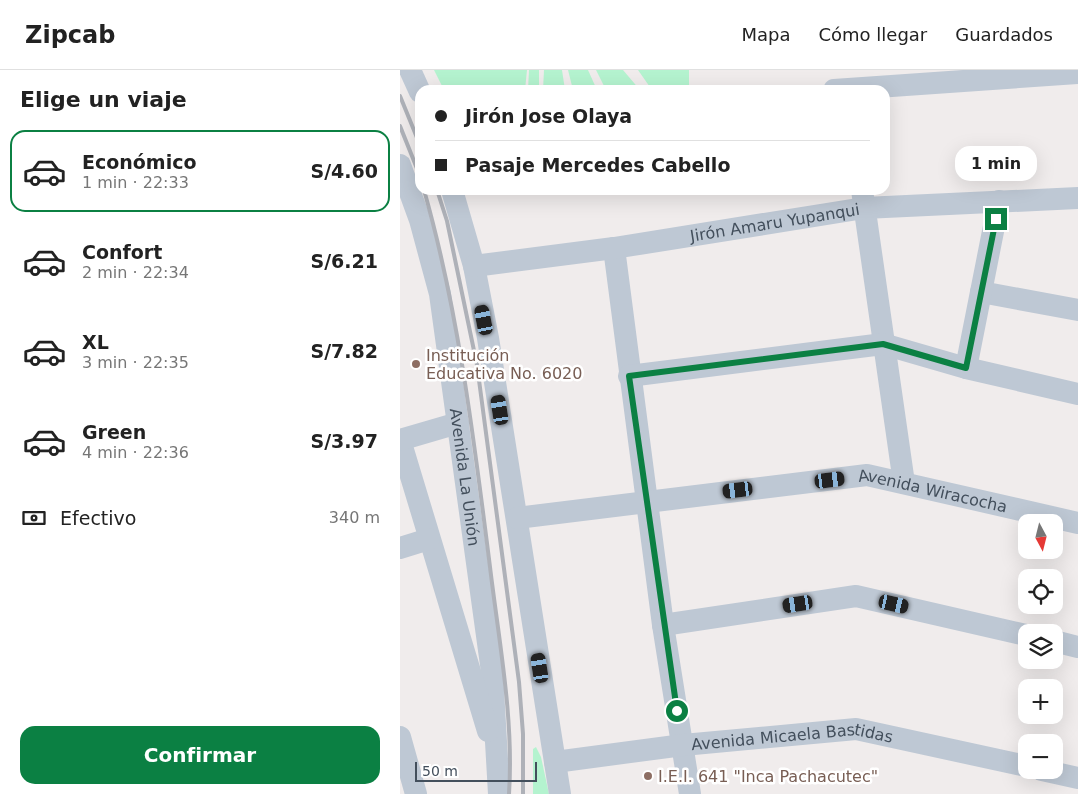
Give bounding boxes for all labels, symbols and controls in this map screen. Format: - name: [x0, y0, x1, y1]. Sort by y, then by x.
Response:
- text: Zipcab: [25, 21, 115, 49]
- text: Mapa: [741, 24, 790, 45]
- text: Cómo llegar: [818, 24, 927, 45]
- text: Guardados: [955, 24, 1053, 45]
- text: Elige un viaje: [20, 87, 187, 112]
- text: Jirón Jose Olaya: [465, 105, 632, 127]
- callout: 1 min: [955, 146, 1037, 182]
- icon: car: [22, 149, 67, 194]
- text: Económico: [82, 151, 197, 173]
- text: Pasaje Mercedes Cabello: [465, 154, 730, 176]
- text: 1 min: [971, 154, 1021, 173]
- text: S/4.60: [310, 160, 378, 182]
- text: 1 min · 22:33: [82, 173, 189, 192]
- street label: Jirón Amaru Yupanqui: [688, 199, 861, 245]
- route end: [985, 208, 1007, 230]
- icon: car: [22, 239, 67, 284]
- text: Confort: [82, 241, 162, 263]
- text: S/6.21: [310, 250, 378, 272]
- text: 2 min · 22:34: [82, 263, 189, 282]
- car: [473, 304, 494, 336]
- icon: car: [22, 329, 67, 374]
- text: XL: [82, 331, 109, 353]
- text: S/7.82: [310, 340, 378, 362]
- place label: Institución Educativa No. 6020: [426, 346, 582, 383]
- text: 3 min · 22:35: [82, 353, 189, 372]
- marker: Institución Educativa No. 6020: [410, 358, 422, 370]
- car: [490, 394, 509, 426]
- street label: Avenida La Unión: [446, 407, 484, 547]
- icon: car: [22, 419, 67, 464]
- text: Green: [82, 421, 146, 443]
- text: S/3.97: [310, 430, 378, 452]
- text: 4 min · 22:36: [82, 443, 189, 462]
- street label: Avenida Wiracocha: [857, 465, 1009, 516]
- car: [814, 471, 845, 489]
- car: [722, 481, 753, 499]
- icon: cash: [20, 504, 48, 532]
- text: Efectivo: [60, 507, 136, 529]
- text: 340 m: [329, 508, 380, 527]
- north arrow: [1018, 514, 1062, 559]
- map controls: [1018, 514, 1063, 779]
- button: locate: [1018, 569, 1063, 614]
- car: [877, 593, 910, 615]
- car: [782, 594, 813, 614]
- button: layers: [1018, 624, 1063, 669]
- car: [530, 652, 549, 684]
- button: +: [1018, 679, 1063, 724]
- route start: [666, 700, 688, 722]
- street label: Avenida Micaela Bastidas: [690, 719, 895, 754]
- button: Confirmar: [20, 726, 380, 784]
- button: −: [1018, 734, 1063, 779]
- scale bar: [415, 759, 538, 782]
- text: 50 m: [422, 763, 458, 779]
- place label: I.E.I. 641 "Inca Pachacutec": [658, 767, 878, 786]
- marker: I.E.I. 641 "Inca Pachacutec": [642, 770, 654, 782]

